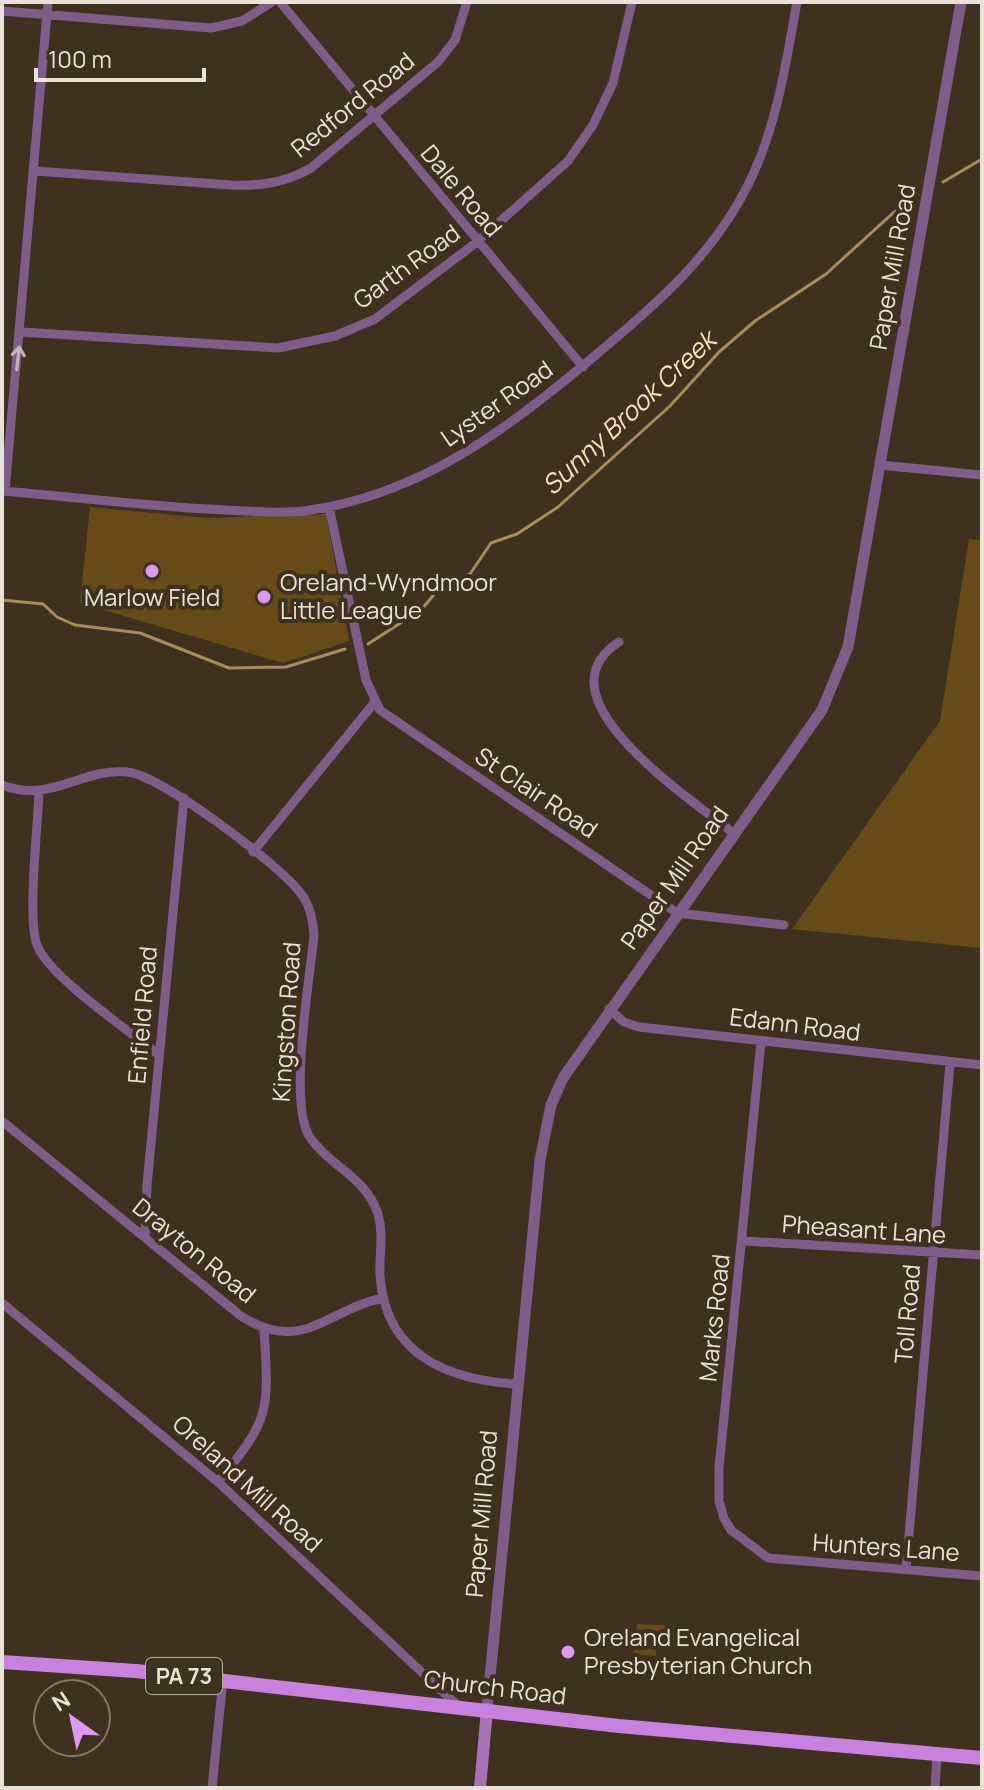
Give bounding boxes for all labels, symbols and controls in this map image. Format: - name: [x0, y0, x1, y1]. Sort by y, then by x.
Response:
- scale bar: [36, 32, 204, 82]
- text: 100 m: [48, 42, 112, 75]
- street label: Redford Road: [283, 44, 421, 164]
- street label: Dale Road: [414, 137, 510, 243]
- street label: Paper Mill Road: [861, 181, 922, 352]
- street label: Garth Road: [346, 216, 466, 316]
- water label: Sunny Brook Creek: [534, 319, 726, 502]
- one-way arrow: [11, 345, 26, 372]
- street label: Lyster Road: [434, 352, 559, 454]
- marker: Marlow Field: [143, 562, 161, 580]
- place label: Oreland-Wyndmoor Little League: [280, 565, 497, 626]
- place label: Marlow Field: [84, 580, 220, 613]
- marker: Oreland-Wyndmoor Little League: [255, 588, 273, 606]
- street label: St Clair Road: [469, 739, 605, 845]
- street label: Paper Mill Road: [612, 799, 735, 955]
- street label: Kingston Road: [263, 941, 308, 1103]
- street label: Enfield Road: [119, 945, 164, 1085]
- street label: Edann Road: [728, 999, 862, 1048]
- street label: Drayton Road: [126, 1190, 264, 1310]
- street label: Pheasant Lane: [781, 1206, 947, 1251]
- street label: Marks Road: [690, 1252, 737, 1383]
- street label: Toll Road: [886, 1263, 927, 1365]
- street label: Oreland Mill Road: [166, 1407, 330, 1559]
- street label: Paper Mill Road: [457, 1429, 504, 1599]
- street label: Hunters Lane: [811, 1525, 961, 1568]
- place label: Oreland Evangelical Presbyterian Church: [584, 1620, 812, 1681]
- marker: Oreland Evangelical Presbyterian Church: [559, 1643, 577, 1661]
- road number: PA 73: [146, 1658, 222, 1694]
- street label: Church Road: [422, 1661, 568, 1712]
- north arrow: [32, 1678, 112, 1758]
- text: N: [46, 1684, 76, 1718]

